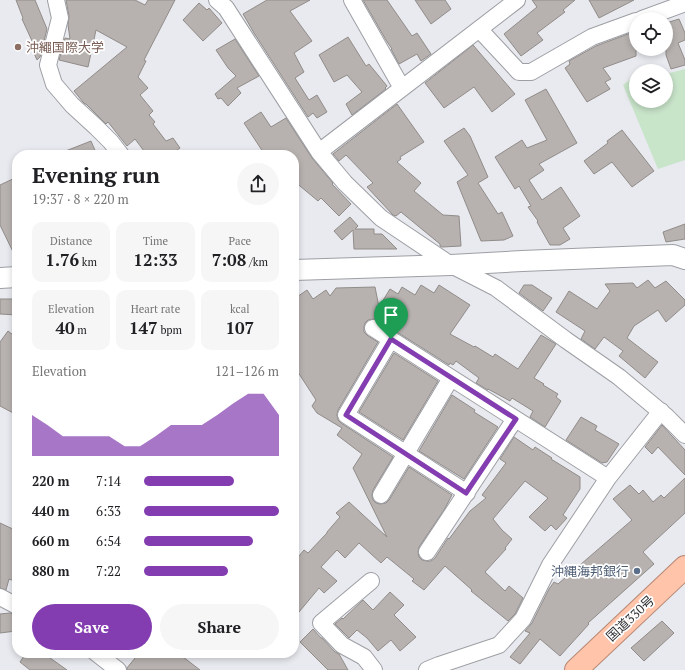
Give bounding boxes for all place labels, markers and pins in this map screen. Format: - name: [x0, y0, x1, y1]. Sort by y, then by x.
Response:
- place label: 沖繩国際大学: [26, 38, 104, 56]
- marker: 沖繩国際大学: [13, 42, 23, 52]
- pin: [374, 298, 408, 339]
- place label: 沖縄海邦銀行: [551, 562, 629, 580]
- marker: 沖縄海邦銀行: [632, 566, 642, 576]

